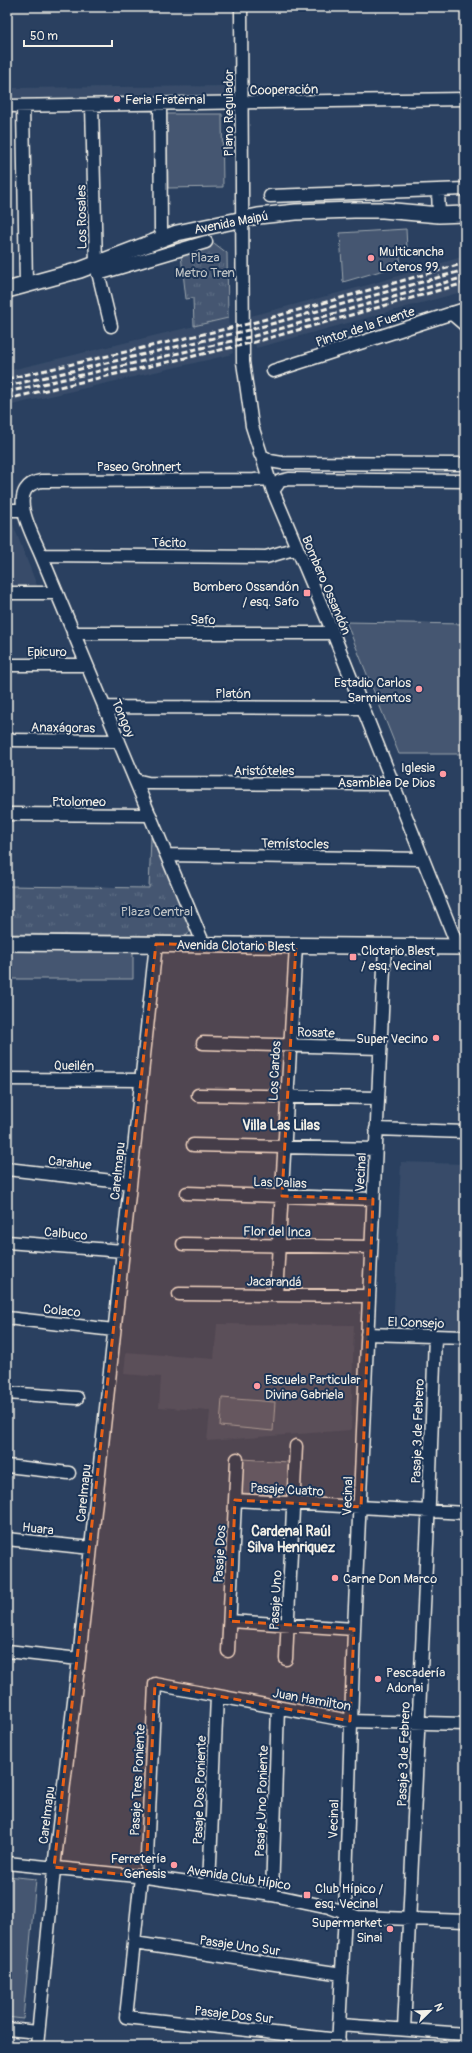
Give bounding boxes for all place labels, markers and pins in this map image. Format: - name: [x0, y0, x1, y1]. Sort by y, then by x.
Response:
- place label: Feria Fraternal: [125, 92, 206, 108]
- marker: Feria Fraternal: [112, 94, 122, 104]
- place label: Multicancha Loteros 99: [379, 244, 444, 275]
- marker: Multicancha Loteros 99: [366, 253, 376, 263]
- place label: Bombero Ossandón / esq. Safo: [193, 579, 299, 610]
- marker: Bombero Ossandón / esq. Safo: [302, 588, 312, 598]
- place label: Estadio Carlos Sarmientos: [334, 675, 411, 706]
- marker: Estadio Carlos Sarmientos: [414, 684, 424, 694]
- place label: Iglesia Asamblea De Dios: [338, 760, 435, 791]
- marker: Iglesia Asamblea De Dios: [438, 769, 448, 779]
- place label: Clotario Blest / esq. Vecinal: [361, 943, 436, 974]
- marker: Clotario Blest / esq. Vecinal: [348, 952, 358, 962]
- place label: Super Vecino: [356, 1031, 428, 1047]
- marker: Super Vecino: [431, 1033, 441, 1043]
- place label: Escuela Particular Divina Gabriela: [265, 1372, 361, 1403]
- marker: Escuela Particular Divina Gabriela: [252, 1381, 262, 1391]
- place label: Carne Don Marco: [343, 1571, 437, 1587]
- marker: Carne Don Marco: [330, 1573, 340, 1583]
- place label: Pescadería Adonai: [386, 1665, 445, 1696]
- marker: Pescadería Adonai: [373, 1674, 383, 1684]
- place label: Ferretería Genesis: [111, 1851, 166, 1882]
- marker: Ferretería Genesis: [169, 1860, 179, 1870]
- place label: Club Hípico / esq. Vecinal: [315, 1881, 384, 1912]
- marker: Club Hípico / esq. Vecinal: [302, 1890, 312, 1900]
- place label: Supermarket Sinai: [311, 1915, 383, 1946]
- marker: Supermarket Sinai: [385, 1924, 395, 1934]

